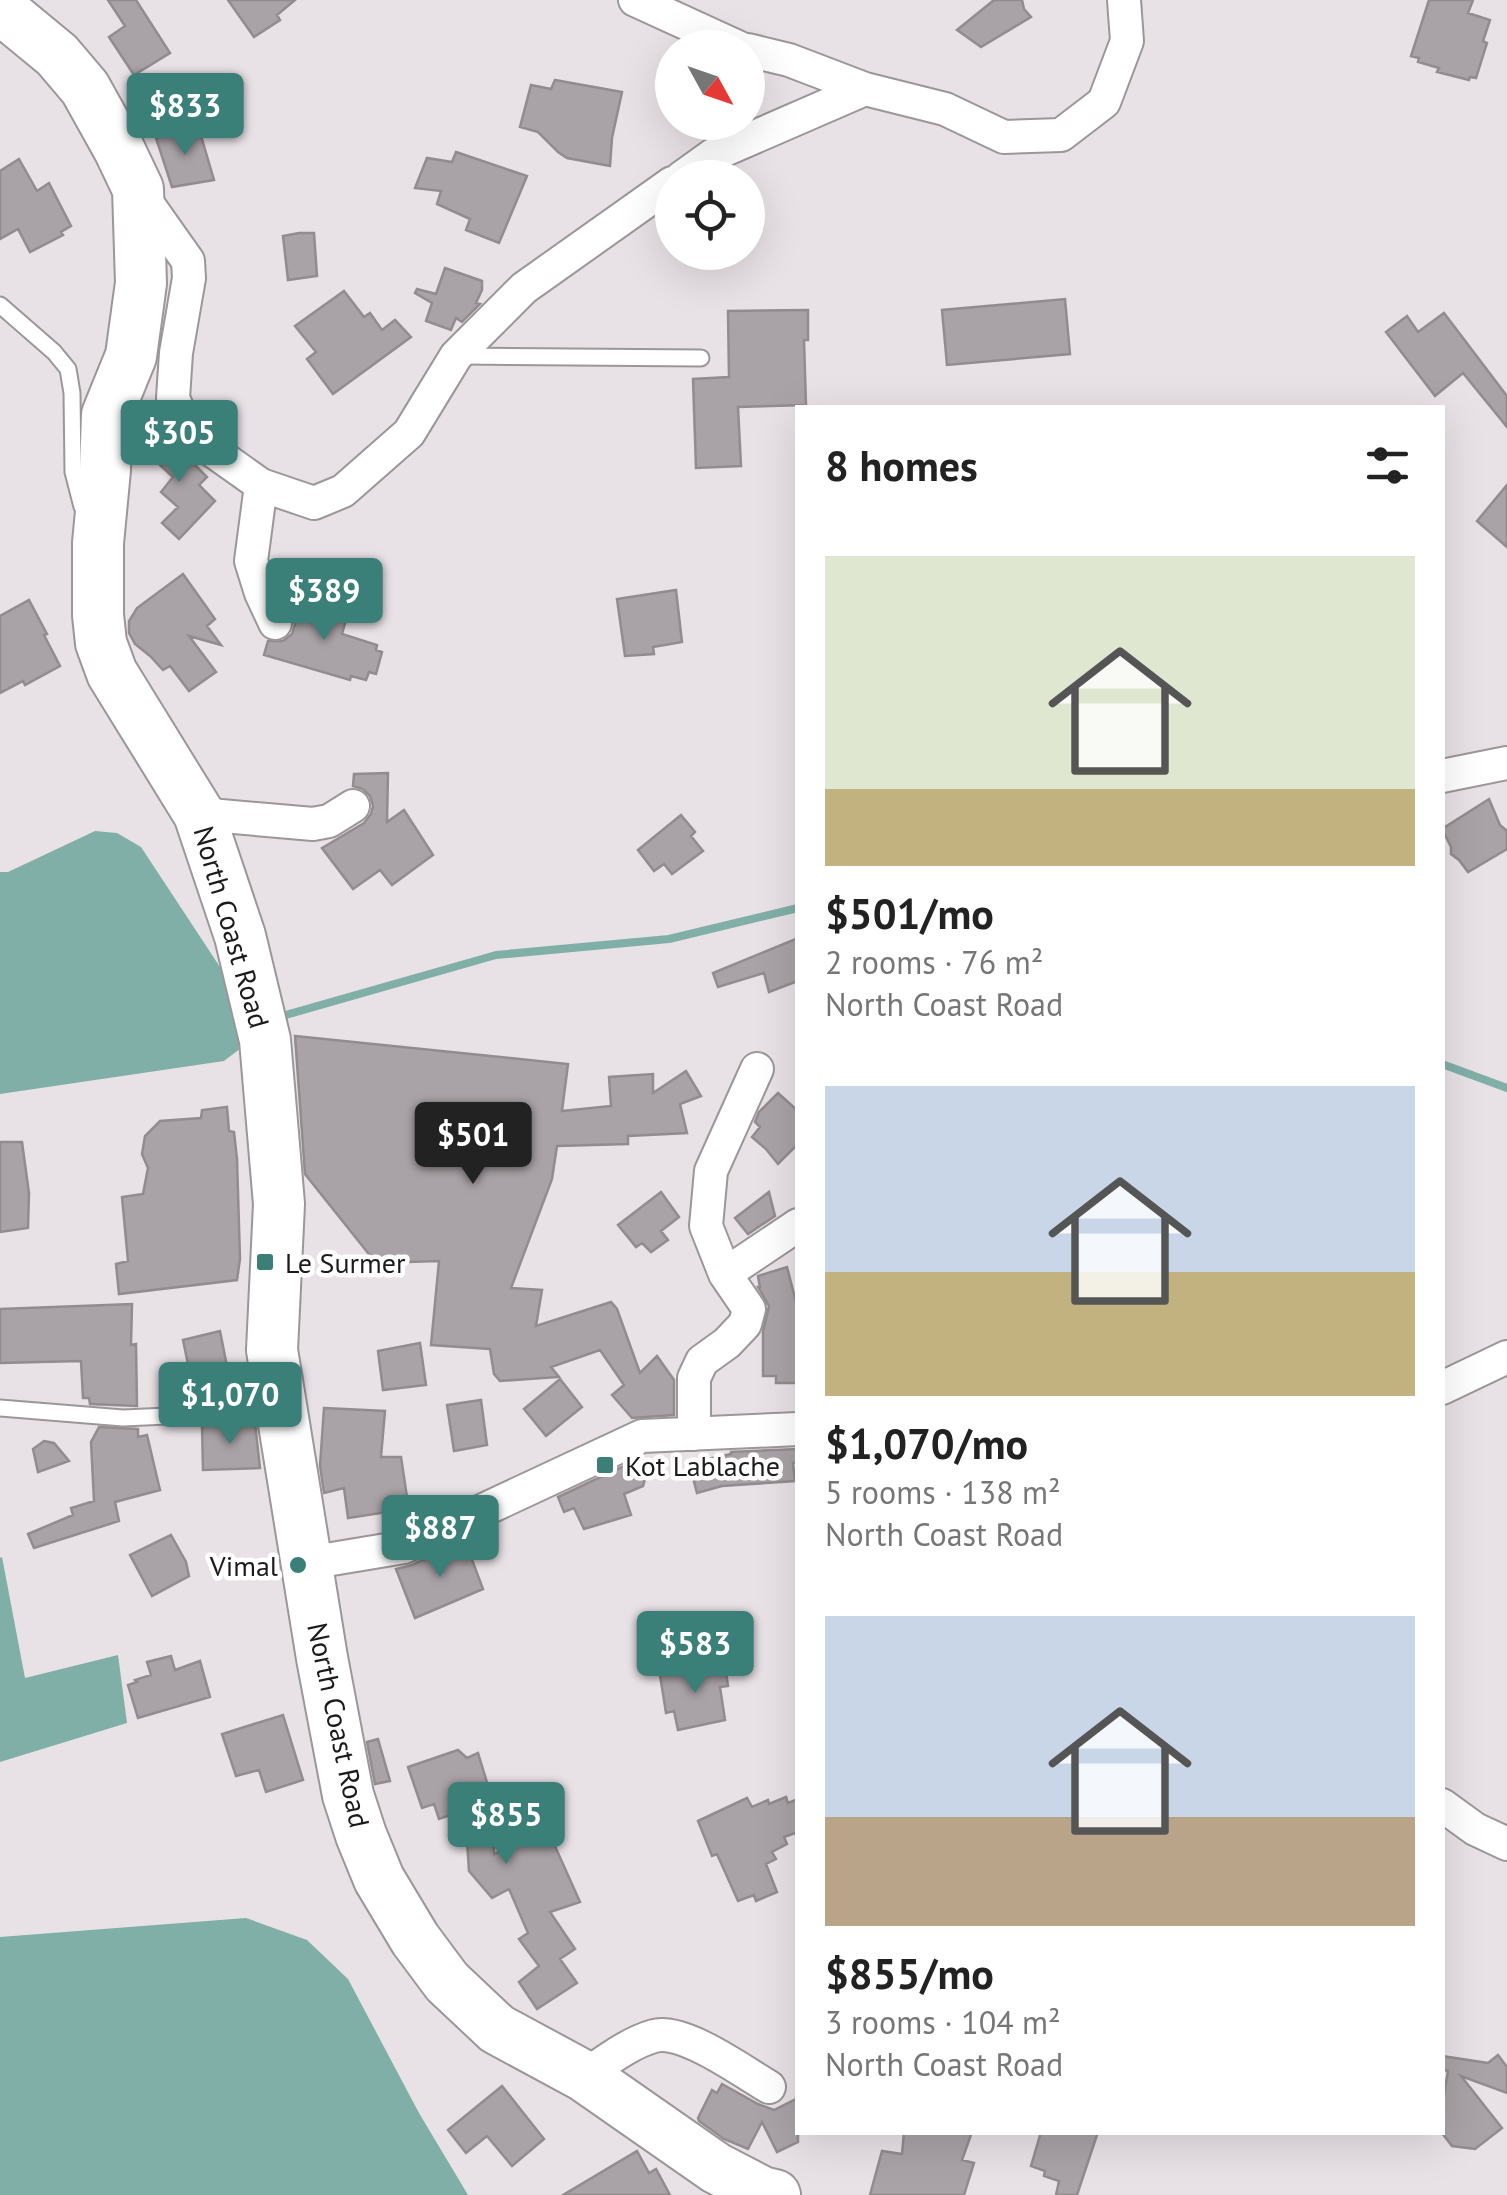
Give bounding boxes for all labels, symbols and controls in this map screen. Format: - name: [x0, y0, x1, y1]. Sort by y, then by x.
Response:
- north arrow: [655, 30, 765, 140]
- map controls: [655, 30, 765, 270]
- pin: $833: [126, 73, 244, 158]
- text: $833: [149, 84, 221, 126]
- button: locate: [655, 160, 765, 270]
- pin: $305: [120, 400, 238, 485]
- text: $305: [143, 411, 215, 453]
- text: 8 homes: [825, 438, 978, 493]
- icon: filters: [1360, 438, 1415, 493]
- pin: $389: [265, 558, 383, 643]
- text: $389: [288, 569, 360, 611]
- icon: home: [1030, 621, 1210, 801]
- street label: North Coast Road: [185, 822, 279, 1032]
- text: $501/mo: [825, 886, 994, 941]
- text: 2 rooms · 76 m²: [825, 941, 1043, 983]
- text: North Coast Road: [825, 983, 1063, 1025]
- pin: $501: [414, 1102, 532, 1187]
- text: $501: [437, 1113, 509, 1155]
- icon: home: [1030, 1151, 1210, 1331]
- place label: Le Surmer: [285, 1244, 406, 1281]
- marker: Le Surmer: [254, 1251, 276, 1273]
- pin: $1,070: [149, 1362, 311, 1447]
- text: $1,070: [181, 1373, 279, 1415]
- text: $1,070/mo: [825, 1416, 1028, 1471]
- place label: Kot Lablache: [625, 1447, 780, 1484]
- marker: Kot Lablache: [594, 1454, 616, 1476]
- text: 5 rooms · 138 m²: [825, 1471, 1061, 1513]
- pin: $887: [381, 1495, 499, 1580]
- text: $887: [404, 1506, 476, 1548]
- text: North Coast Road: [825, 1513, 1063, 1555]
- place label: Vimal: [209, 1547, 278, 1584]
- marker: Vimal: [287, 1554, 309, 1576]
- pin: $583: [636, 1611, 754, 1696]
- street label: North Coast Road: [299, 1619, 379, 1831]
- text: $583: [659, 1622, 731, 1664]
- icon: home: [1030, 1681, 1210, 1861]
- pin: $855: [447, 1782, 565, 1867]
- text: $855: [470, 1793, 542, 1835]
- text: $855/mo: [825, 1946, 994, 2001]
- text: 3 rooms · 104 m²: [825, 2001, 1061, 2043]
- text: North Coast Road: [825, 2043, 1063, 2085]

